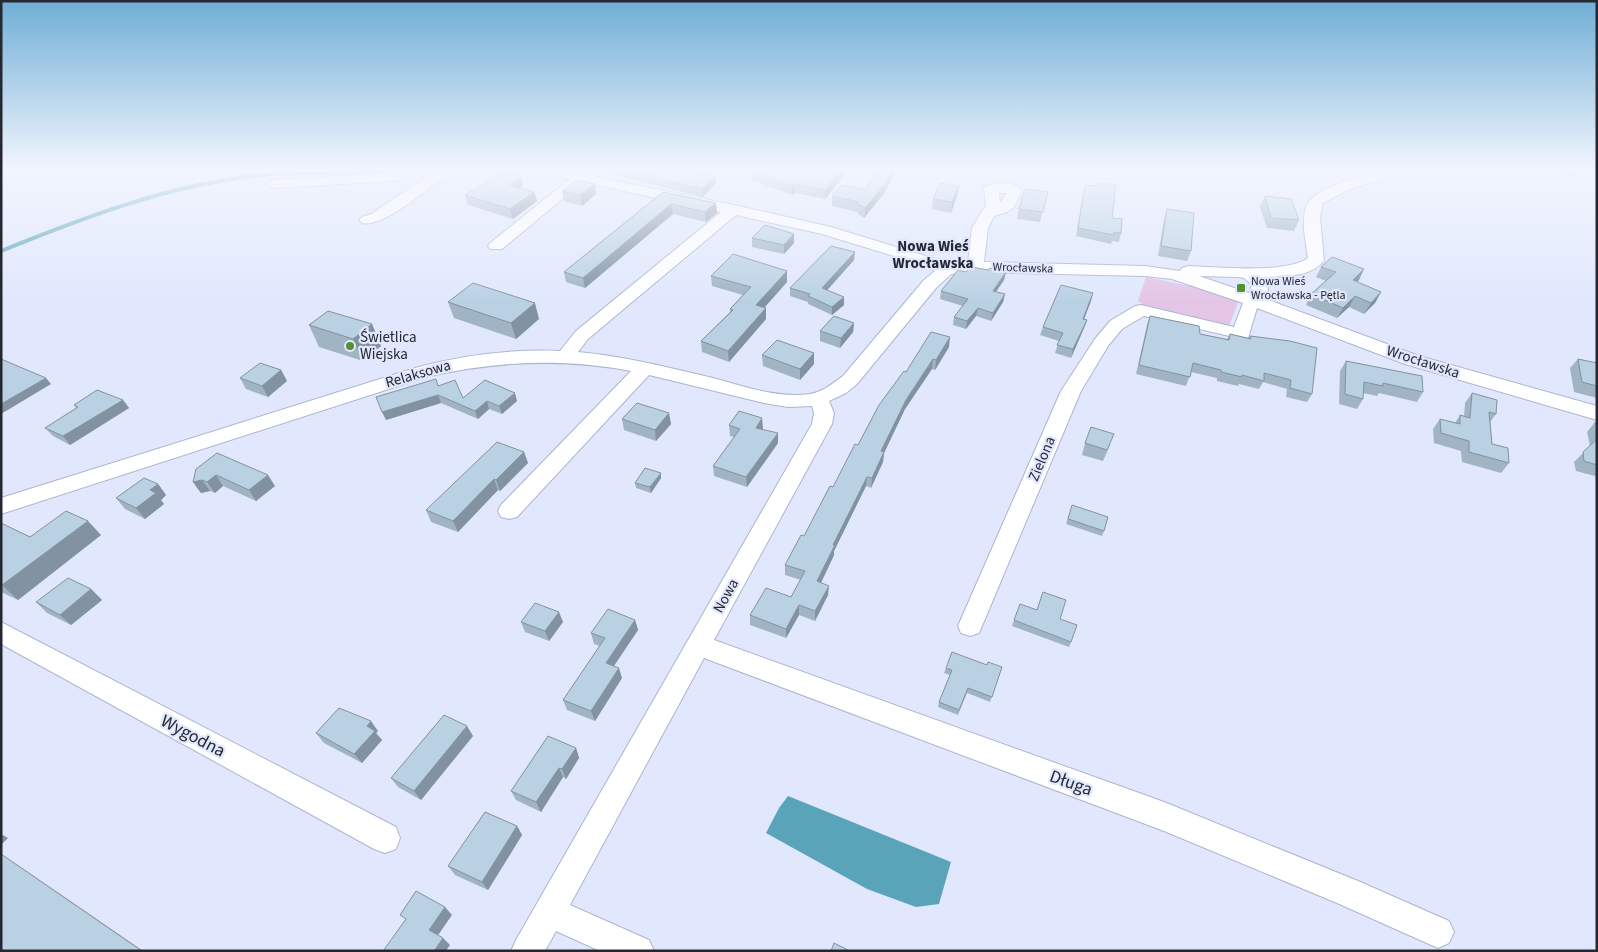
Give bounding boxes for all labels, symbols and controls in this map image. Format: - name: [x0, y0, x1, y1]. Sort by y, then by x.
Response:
- district label: Nowa Wieś Wrocławska: [893, 236, 974, 274]
- street label: Wrocławska: [992, 258, 1054, 278]
- place label: Nowa Wieś Wrocławska - Pętla: [1251, 273, 1346, 304]
- marker: Nowa Wieś Wrocławska - Pętla: [1235, 282, 1247, 294]
- place label: Świetlica Wiejska: [360, 327, 417, 365]
- marker: Świetlica Wiejska: [344, 340, 356, 352]
- street label: Wrocławska: [1384, 340, 1462, 384]
- street label: Relaksowa: [383, 355, 453, 393]
- street label: Zielona: [1023, 433, 1061, 485]
- street label: Nowa: [708, 575, 744, 617]
- street label: Wygodna: [156, 709, 230, 763]
- street label: Długa: [1046, 764, 1096, 802]

